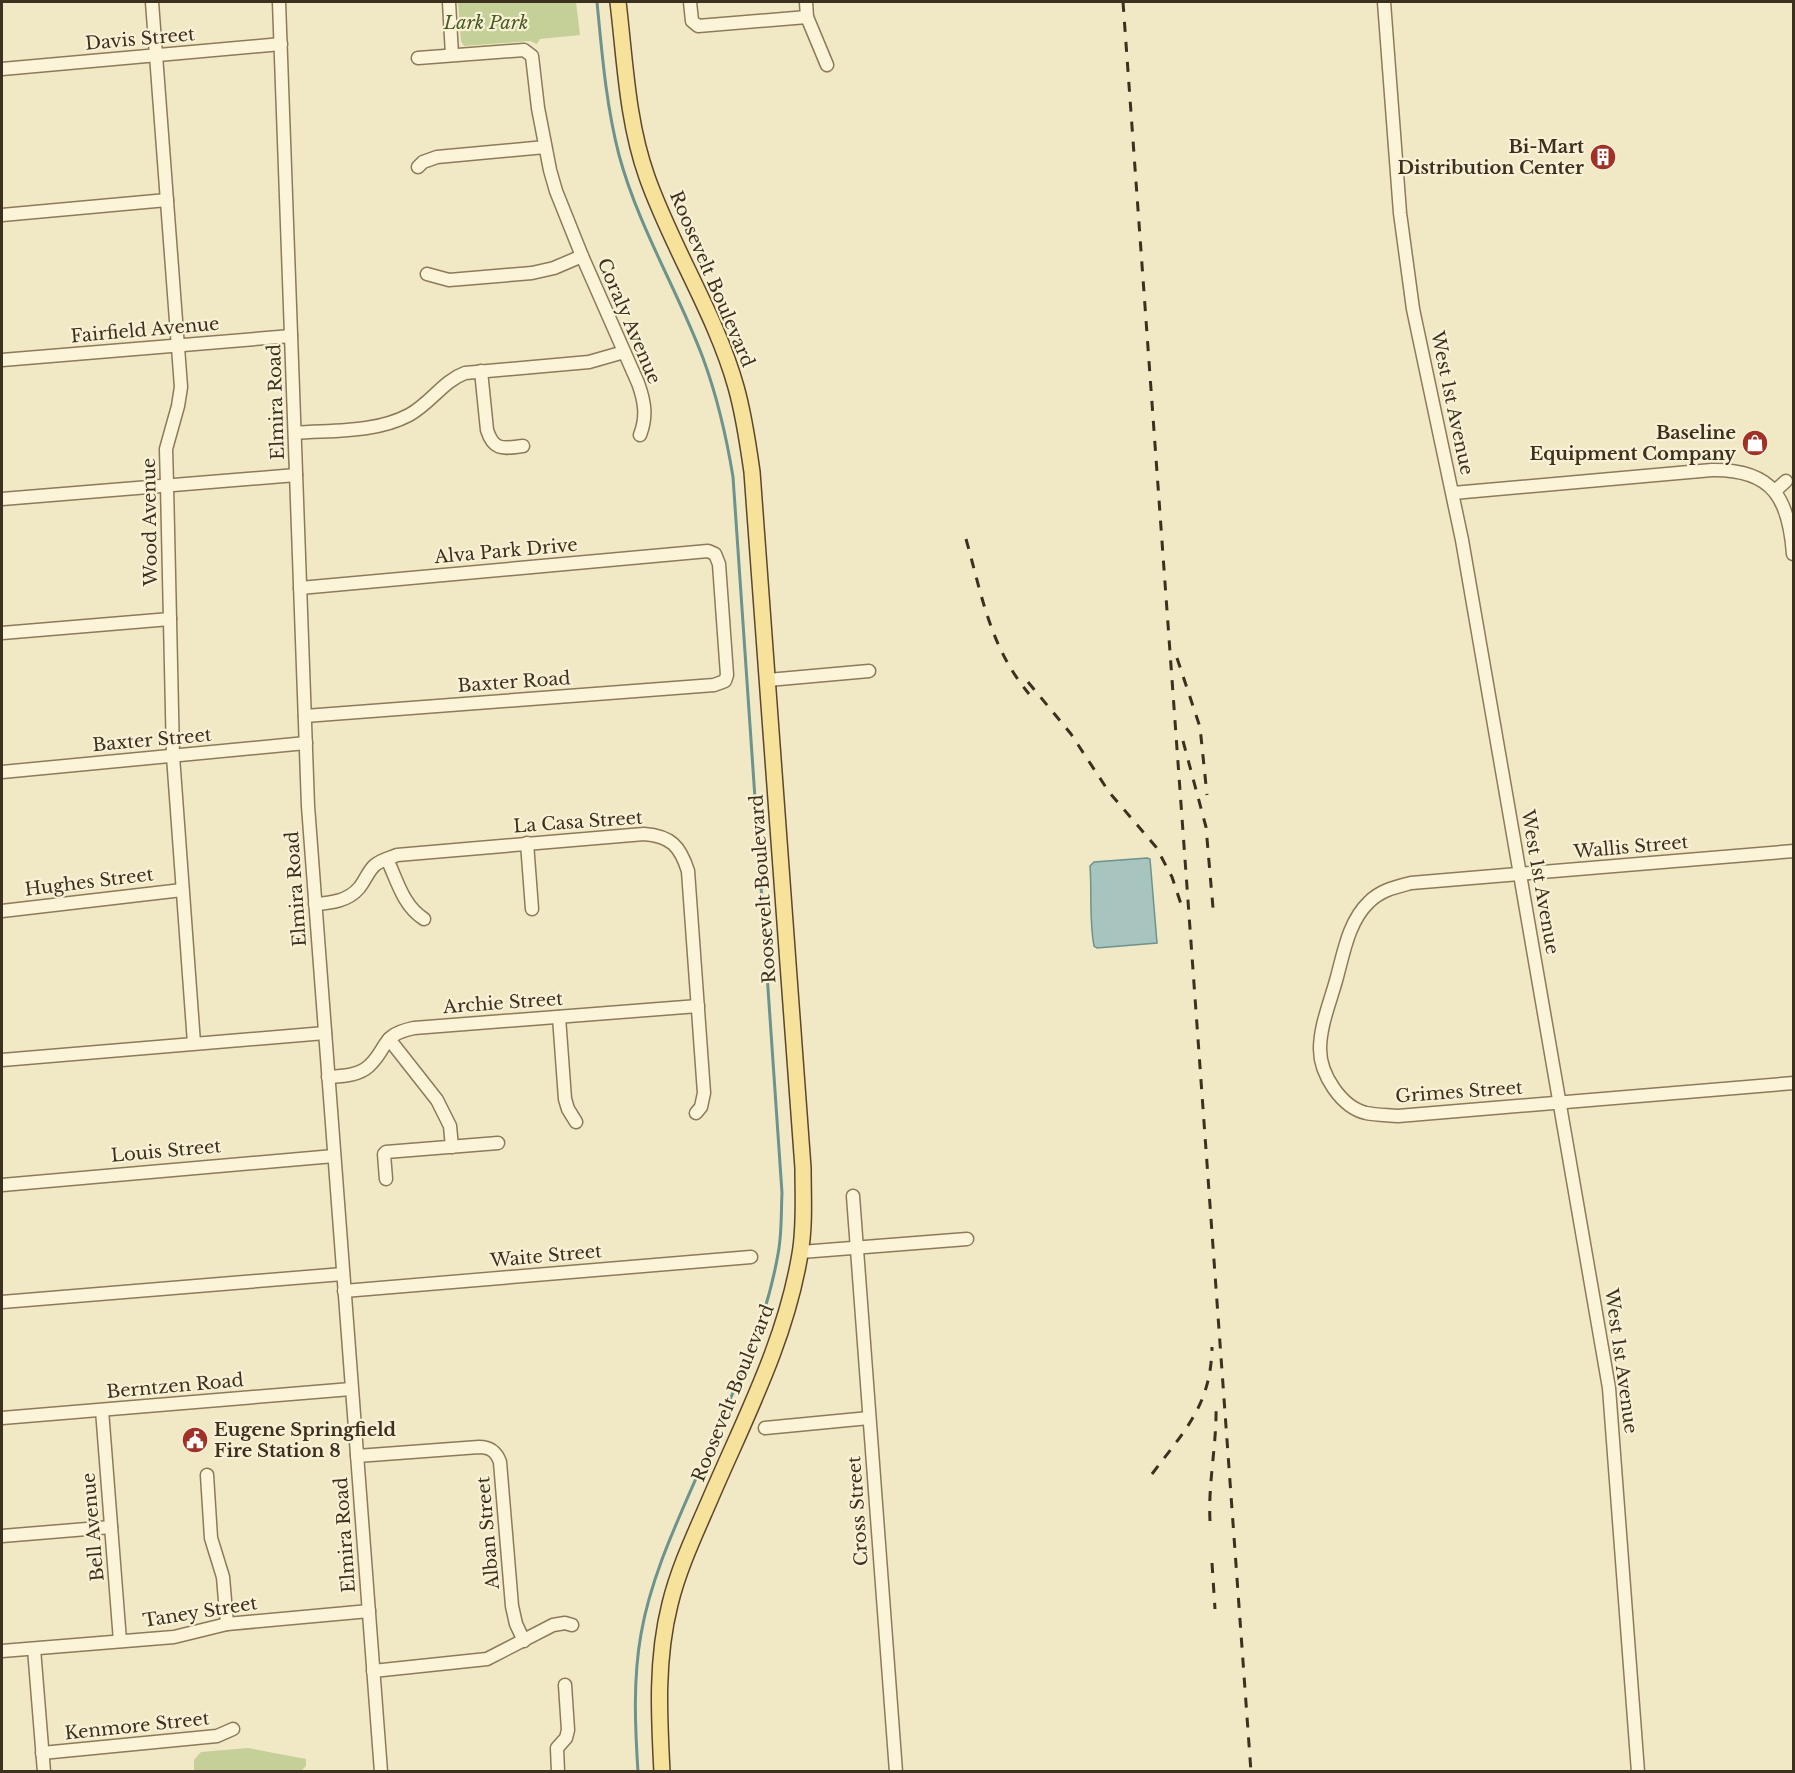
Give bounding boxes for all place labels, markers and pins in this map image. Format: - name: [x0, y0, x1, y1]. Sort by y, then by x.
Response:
- place label: Bi-Mart Distribution Center: [1397, 136, 1584, 179]
- building icon: Bi-Mart Distribution Center: [1588, 142, 1618, 172]
- place label: Baseline Equipment Company: [1529, 422, 1736, 465]
- shop icon: Baseline Equipment Company: [1740, 428, 1770, 458]
- place label: Eugene Springfield Fire Station 8: [214, 1419, 397, 1462]
- public building icon: Eugene Springfield Fire Station 8: [180, 1425, 210, 1455]

